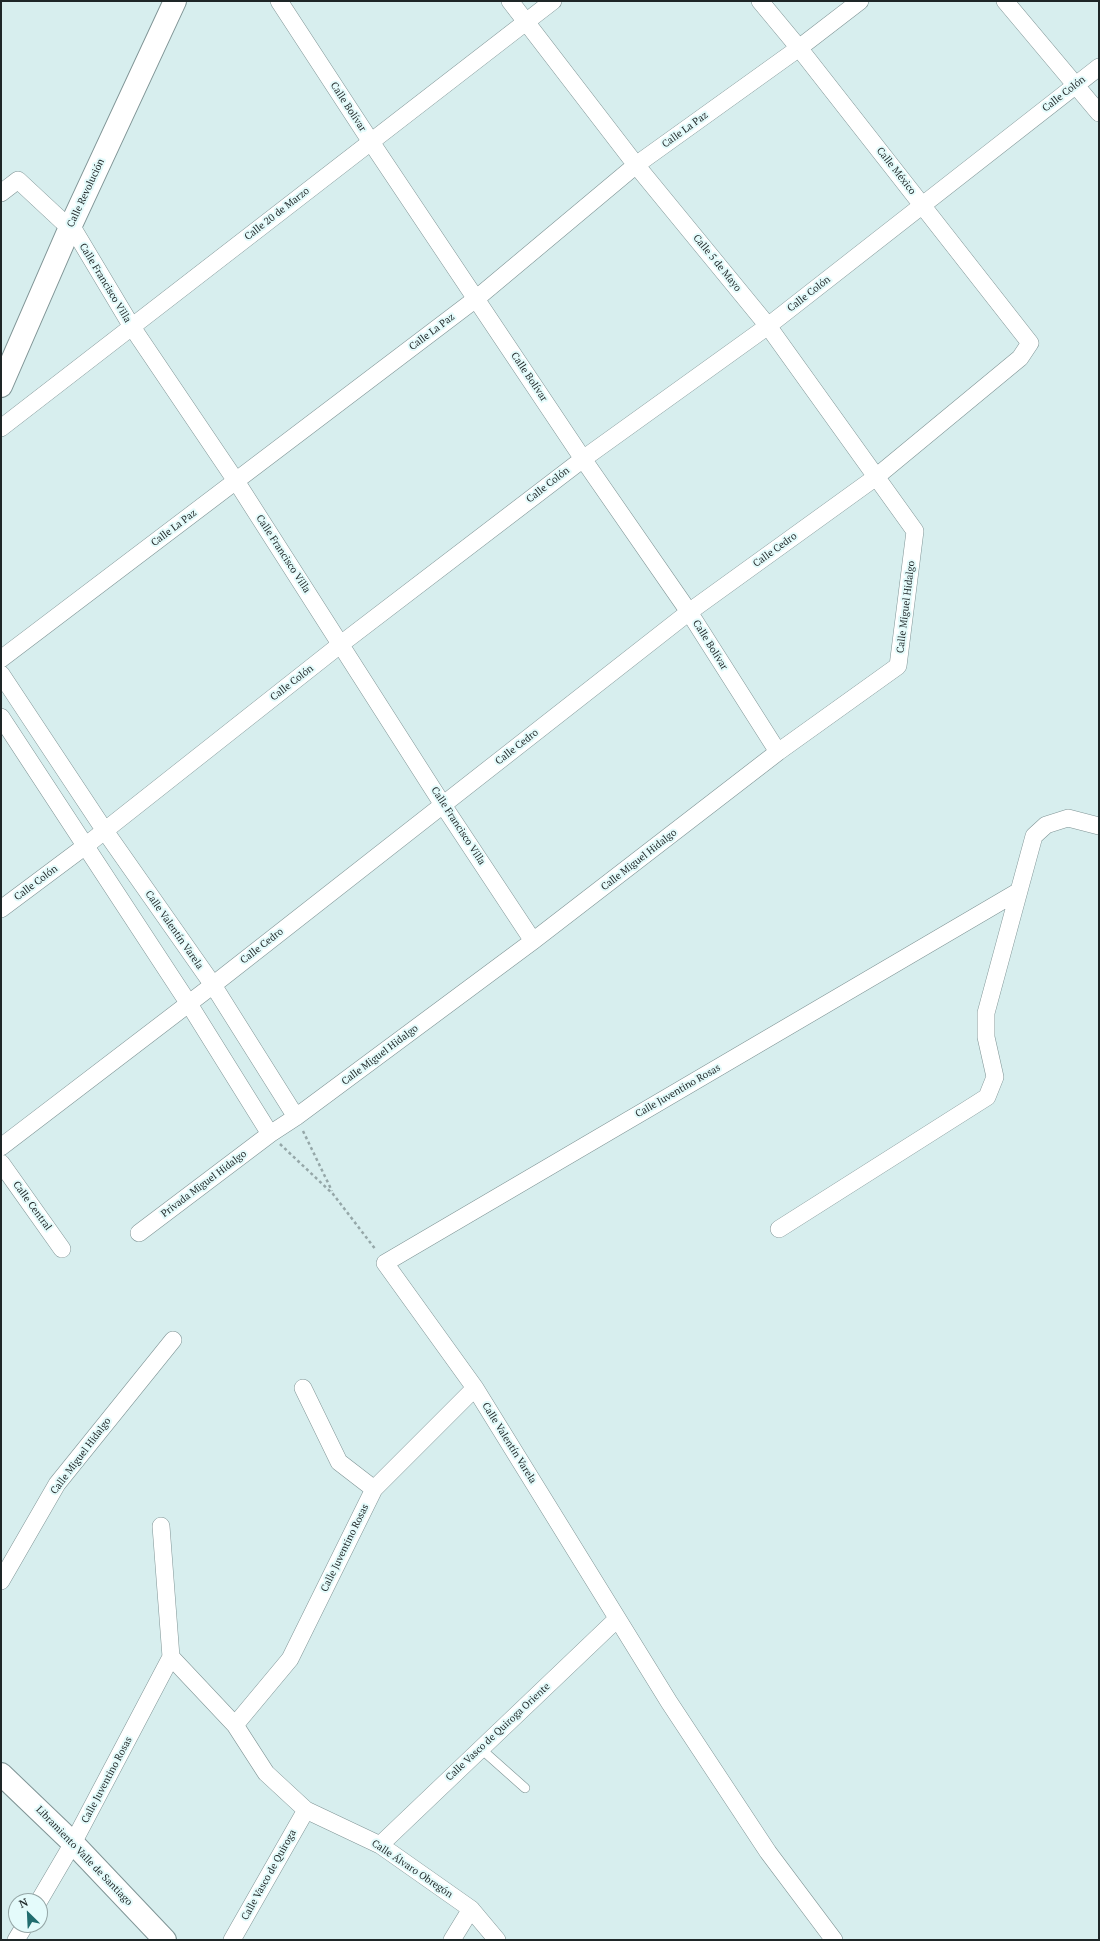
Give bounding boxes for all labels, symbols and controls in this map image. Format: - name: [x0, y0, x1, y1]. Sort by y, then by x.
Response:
- street label: Calle Colón: [1040, 74, 1088, 114]
- street label: Calle Bolívar: [328, 80, 368, 134]
- street label: Calle La Paz: [660, 109, 710, 151]
- street label: Calle México: [874, 145, 918, 197]
- street label: Calle Revolución: [65, 157, 107, 229]
- street label: Calle 20 de Marzo: [242, 185, 312, 243]
- street label: Calle 5 de Mayo: [690, 232, 744, 294]
- street label: Calle Francisco Villa: [77, 241, 133, 325]
- street label: Calle Colón: [785, 274, 833, 314]
- street label: Calle La Paz: [407, 311, 457, 353]
- street label: Calle Bolívar: [508, 350, 550, 404]
- street label: Calle Colón: [524, 465, 572, 505]
- street label: Calle La Paz: [149, 507, 199, 549]
- street label: Calle Francisco Villa: [253, 513, 313, 595]
- street label: Calle Cedro: [751, 530, 799, 570]
- street label: Calle Miguel Hidalgo: [894, 560, 918, 654]
- street label: Calle Bolívar: [690, 618, 730, 672]
- street label: Calle Colón: [268, 663, 316, 703]
- street label: Calle Cedro: [493, 727, 541, 767]
- street label: Calle Francisco Villa: [428, 785, 488, 867]
- street label: Calle Miguel Hidalgo: [599, 827, 679, 893]
- street label: Calle Colón: [12, 863, 60, 903]
- street label: Calle Valentín Varela: [142, 888, 206, 972]
- street label: Calle Cedro: [238, 926, 286, 966]
- street label: Calle Miguel Hidalgo: [339, 1022, 421, 1088]
- street label: Calle Juventino Rosas: [633, 1062, 723, 1120]
- street label: Privada Miguel Hidalgo: [159, 1148, 249, 1220]
- street label: Calle Central: [10, 1179, 54, 1233]
- street label: Calle Valentín Varela: [479, 1400, 539, 1486]
- street label: Calle Miguel Hidalgo: [48, 1415, 114, 1497]
- street label: Calle Juventino Rosas: [319, 1502, 371, 1594]
- street label: Calle Vasco de Quiroga Oriente: [443, 1681, 553, 1783]
- street label: Calle Juventino Rosas: [79, 1735, 135, 1825]
- street label: Libramiento Valle de Santiago: [33, 1804, 135, 1908]
- street label: Calle Vasco de Quiroga: [239, 1828, 299, 1922]
- street label: Calle Álvaro Obregón: [369, 1837, 455, 1901]
- north arrow: [8, 1893, 48, 1933]
- text: N: [17, 1895, 30, 1911]

